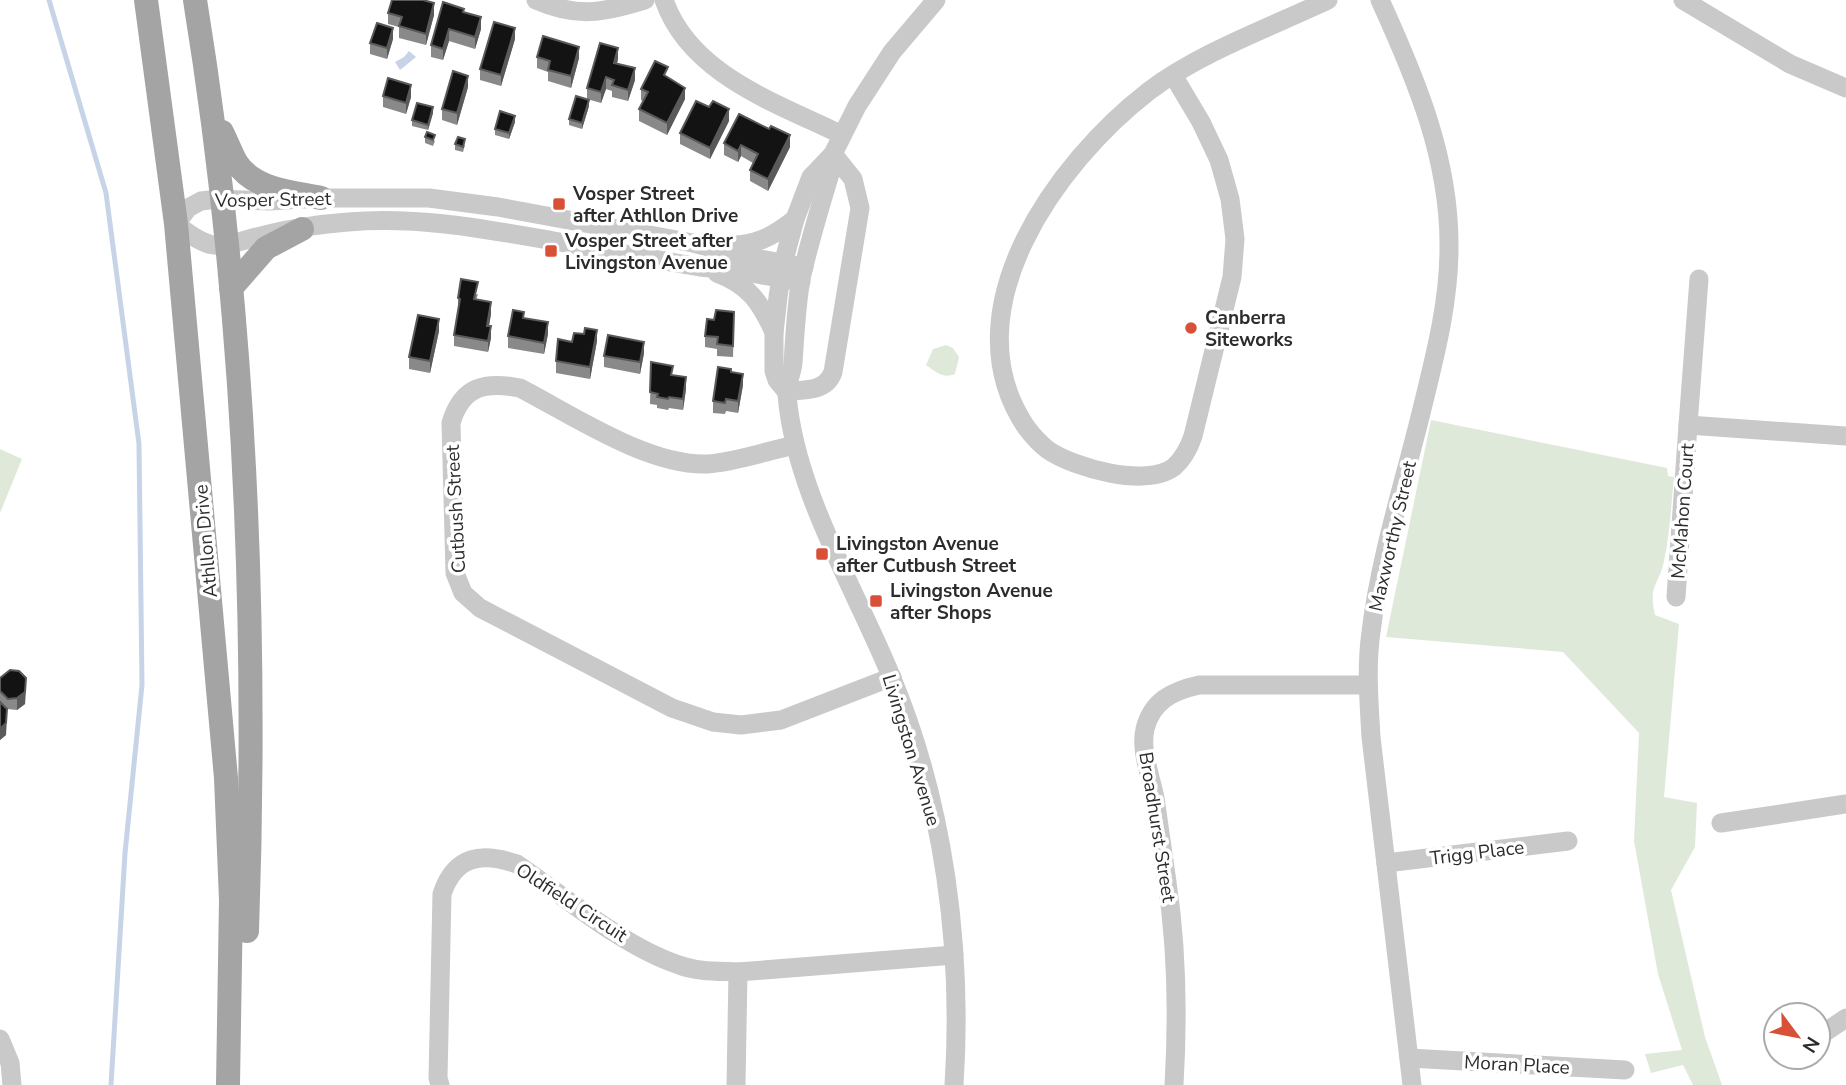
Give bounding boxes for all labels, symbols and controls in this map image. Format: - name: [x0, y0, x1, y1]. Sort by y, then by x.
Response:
- place label: Vosper Street after Athllon Drive: [572, 181, 738, 229]
- street label: Vosper Street: [214, 186, 332, 214]
- marker: Vosper Street after Athllon Drive: [551, 196, 567, 212]
- place label: Vosper Street after Livingston Avenue: [564, 228, 734, 276]
- marker: Vosper Street after Livingston Avenue: [543, 243, 559, 259]
- place label: Canberra Siteworks: [1205, 305, 1293, 353]
- marker: Canberra Siteworks: [1183, 320, 1199, 336]
- street label: McMahon Court: [1665, 442, 1701, 580]
- street label: Cutbush Street: [440, 444, 472, 574]
- street label: Maxworthy Street: [1363, 458, 1423, 614]
- street label: Athllon Drive: [188, 483, 224, 599]
- place label: Livingston Avenue after Cutbush Street: [836, 531, 1017, 579]
- marker: Livingston Avenue after Cutbush Street: [814, 546, 830, 562]
- place label: Livingston Avenue after Shops: [890, 578, 1053, 626]
- marker: Livingston Avenue after Shops: [868, 593, 884, 609]
- street label: Livingston Avenue: [876, 671, 946, 829]
- street label: Broadhurst Street: [1132, 750, 1182, 905]
- street label: Trigg Place: [1428, 834, 1526, 872]
- street label: Oldfield Circuit: [511, 857, 632, 949]
- north arrow: [1762, 1001, 1832, 1071]
- text: N: [1796, 1032, 1825, 1057]
- street label: Moran Place: [1463, 1049, 1570, 1081]

